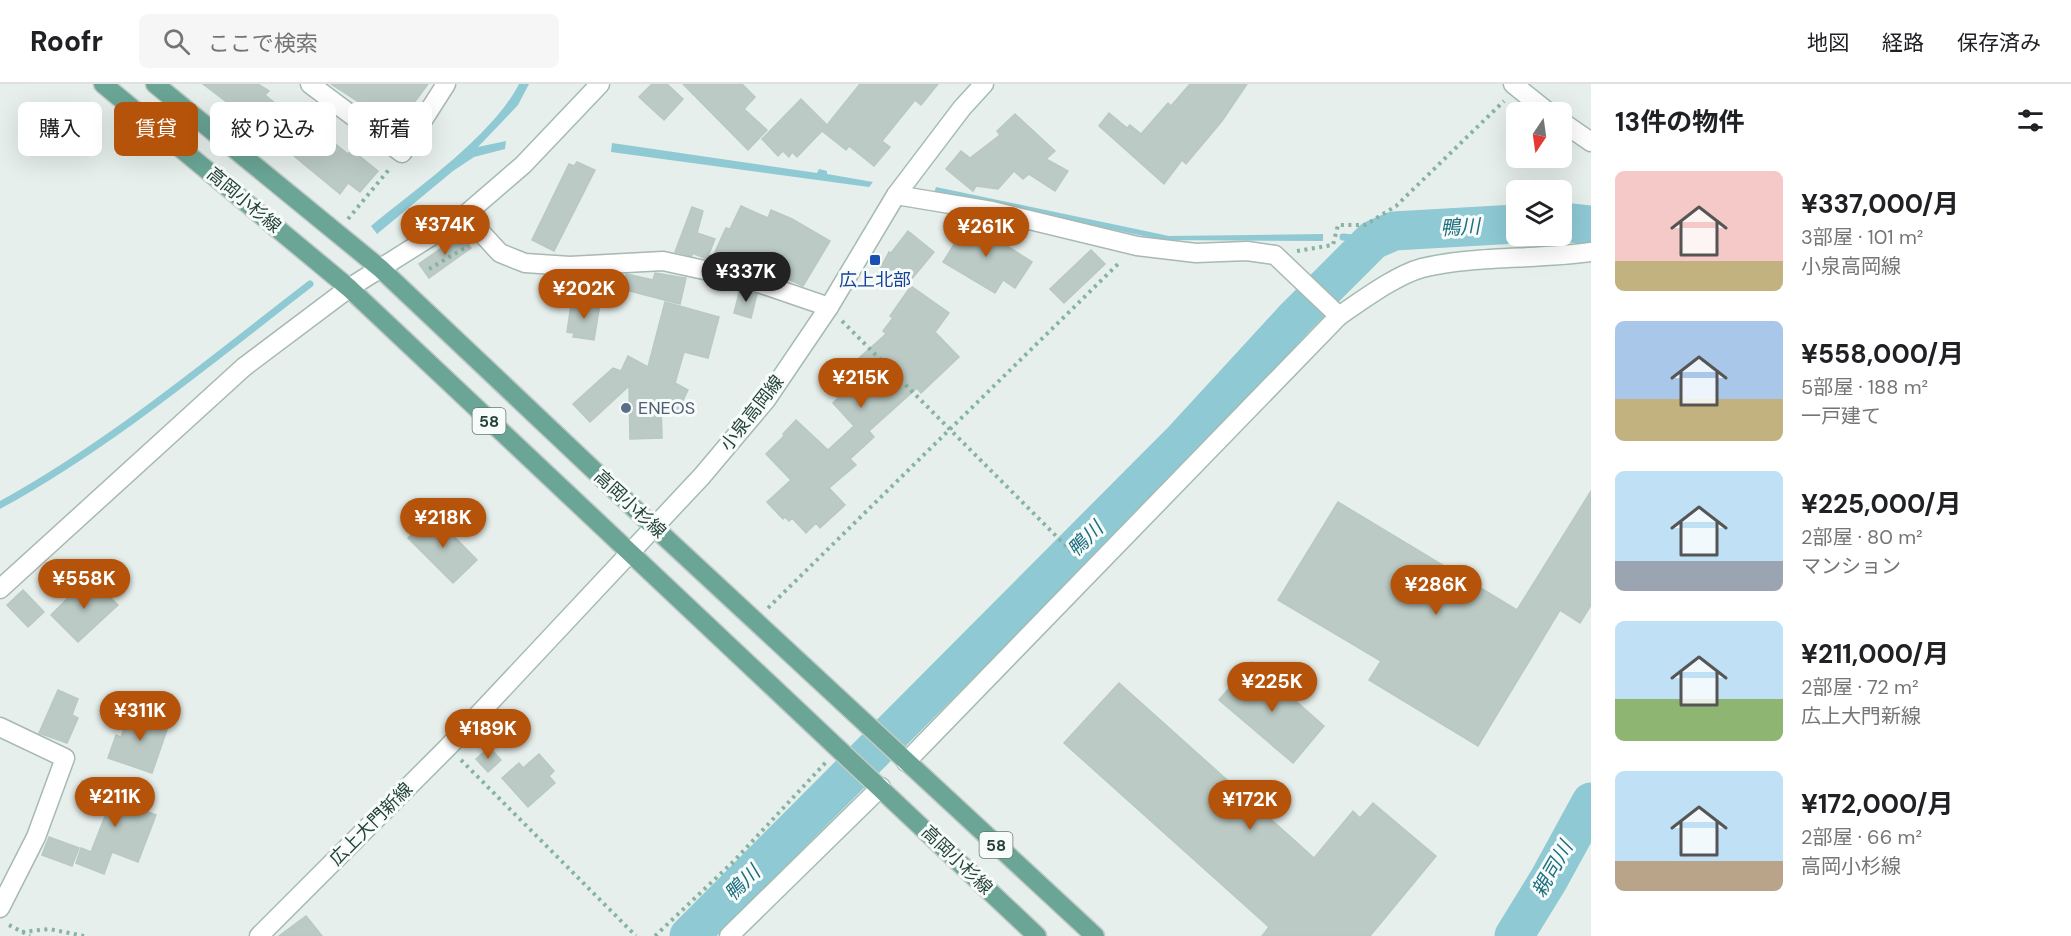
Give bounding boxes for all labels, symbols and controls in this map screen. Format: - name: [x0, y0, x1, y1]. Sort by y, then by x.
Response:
- search box: [139, 14, 559, 68]
- text: Roofr: [30, 23, 103, 60]
- icon: search: [160, 25, 193, 58]
- text: ここで検索: [208, 29, 318, 58]
- text: 地図: [1807, 29, 1849, 57]
- text: 経路: [1882, 29, 1924, 57]
- text: 保存済み: [1957, 29, 2041, 57]
- chip: 購入: [18, 102, 102, 156]
- chip: 賃貸: [114, 102, 198, 156]
- chip: 絞り込み: [210, 102, 336, 156]
- chip: 新着: [348, 102, 432, 156]
- north arrow: [1506, 102, 1572, 168]
- map controls: [1506, 102, 1572, 246]
- icon: filters: [2014, 104, 2047, 137]
- text: 13件の物件: [1615, 105, 1744, 139]
- street label: 高岡小杉線: [202, 162, 286, 238]
- button: layers: [1506, 180, 1572, 246]
- text: ¥337,000/月: [1801, 187, 1959, 221]
- icon: home: [1663, 195, 1735, 267]
- pin: ¥374K: [403, 205, 487, 256]
- pin: ¥261K: [944, 207, 1028, 258]
- text: ¥374K: [415, 211, 475, 237]
- text: ¥261K: [957, 213, 1015, 239]
- water label: 鴨川: [1439, 213, 1483, 241]
- text: 3部屋 · 101 m²: [1801, 224, 1923, 250]
- pin: ¥337K: [704, 252, 788, 303]
- marker: 広上北部: [868, 253, 882, 267]
- text: 小泉高岡線: [1801, 253, 1901, 279]
- text: ¥337K: [716, 258, 776, 284]
- place label: 広上北部: [839, 268, 911, 292]
- pin: ¥202K: [542, 269, 626, 320]
- text: ¥202K: [552, 275, 616, 301]
- text: ¥558,000/月: [1801, 337, 1964, 371]
- icon: home: [1663, 345, 1735, 417]
- pin: ¥215K: [819, 358, 903, 409]
- text: ¥215K: [832, 364, 890, 390]
- street label: 小泉高岡線: [715, 370, 789, 456]
- text: 5部屋 · 188 m²: [1801, 374, 1928, 400]
- place label: ENEOS: [638, 396, 695, 420]
- marker: ENEOS: [619, 401, 633, 415]
- text: 一戸建て: [1801, 403, 1881, 429]
- road number: 58: [472, 408, 506, 434]
- street label: 高岡小杉線: [589, 465, 671, 543]
- text: ¥225,000/月: [1801, 487, 1961, 521]
- icon: home: [1663, 495, 1735, 567]
- pin: ¥218K: [401, 498, 485, 549]
- text: ¥218K: [414, 504, 472, 530]
- water label: 鴨川: [1062, 514, 1110, 562]
- text: 2部屋 · 80 m²: [1801, 524, 1923, 550]
- text: マンション: [1801, 553, 1901, 579]
- pin: ¥558K: [42, 559, 126, 610]
- text: ¥558K: [52, 565, 116, 591]
- pin: ¥286K: [1394, 565, 1478, 616]
- text: ¥286K: [1405, 571, 1467, 597]
- text: ¥211,000/月: [1801, 637, 1949, 671]
- icon: home: [1663, 645, 1735, 717]
- pin: ¥225K: [1230, 662, 1314, 713]
- text: ¥225K: [1241, 668, 1303, 694]
- text: 2部屋 · 72 m²: [1801, 674, 1919, 700]
- pin: ¥311K: [98, 691, 182, 742]
- text: ¥311K: [114, 697, 166, 723]
- text: 広上大門新線: [1801, 703, 1921, 729]
- pin: ¥189K: [446, 709, 530, 760]
- text: ¥189K: [459, 715, 517, 741]
- pin: ¥211K: [73, 777, 157, 828]
- street label: 広上大門新線: [324, 777, 418, 871]
- pin: ¥172K: [1208, 780, 1292, 831]
- text: ¥211K: [89, 783, 141, 809]
- text: ¥172K: [1222, 786, 1278, 812]
- text: ¥172,000/月: [1801, 787, 1953, 821]
- icon: home: [1663, 795, 1735, 867]
- street label: 高岡小杉線: [916, 820, 998, 900]
- text: 2部屋 · 66 m²: [1801, 824, 1922, 850]
- road number: 58: [980, 832, 1012, 858]
- water label: 親司川: [1526, 835, 1579, 901]
- text: 高岡小杉線: [1801, 853, 1901, 879]
- water label: 鴨川: [719, 858, 767, 906]

